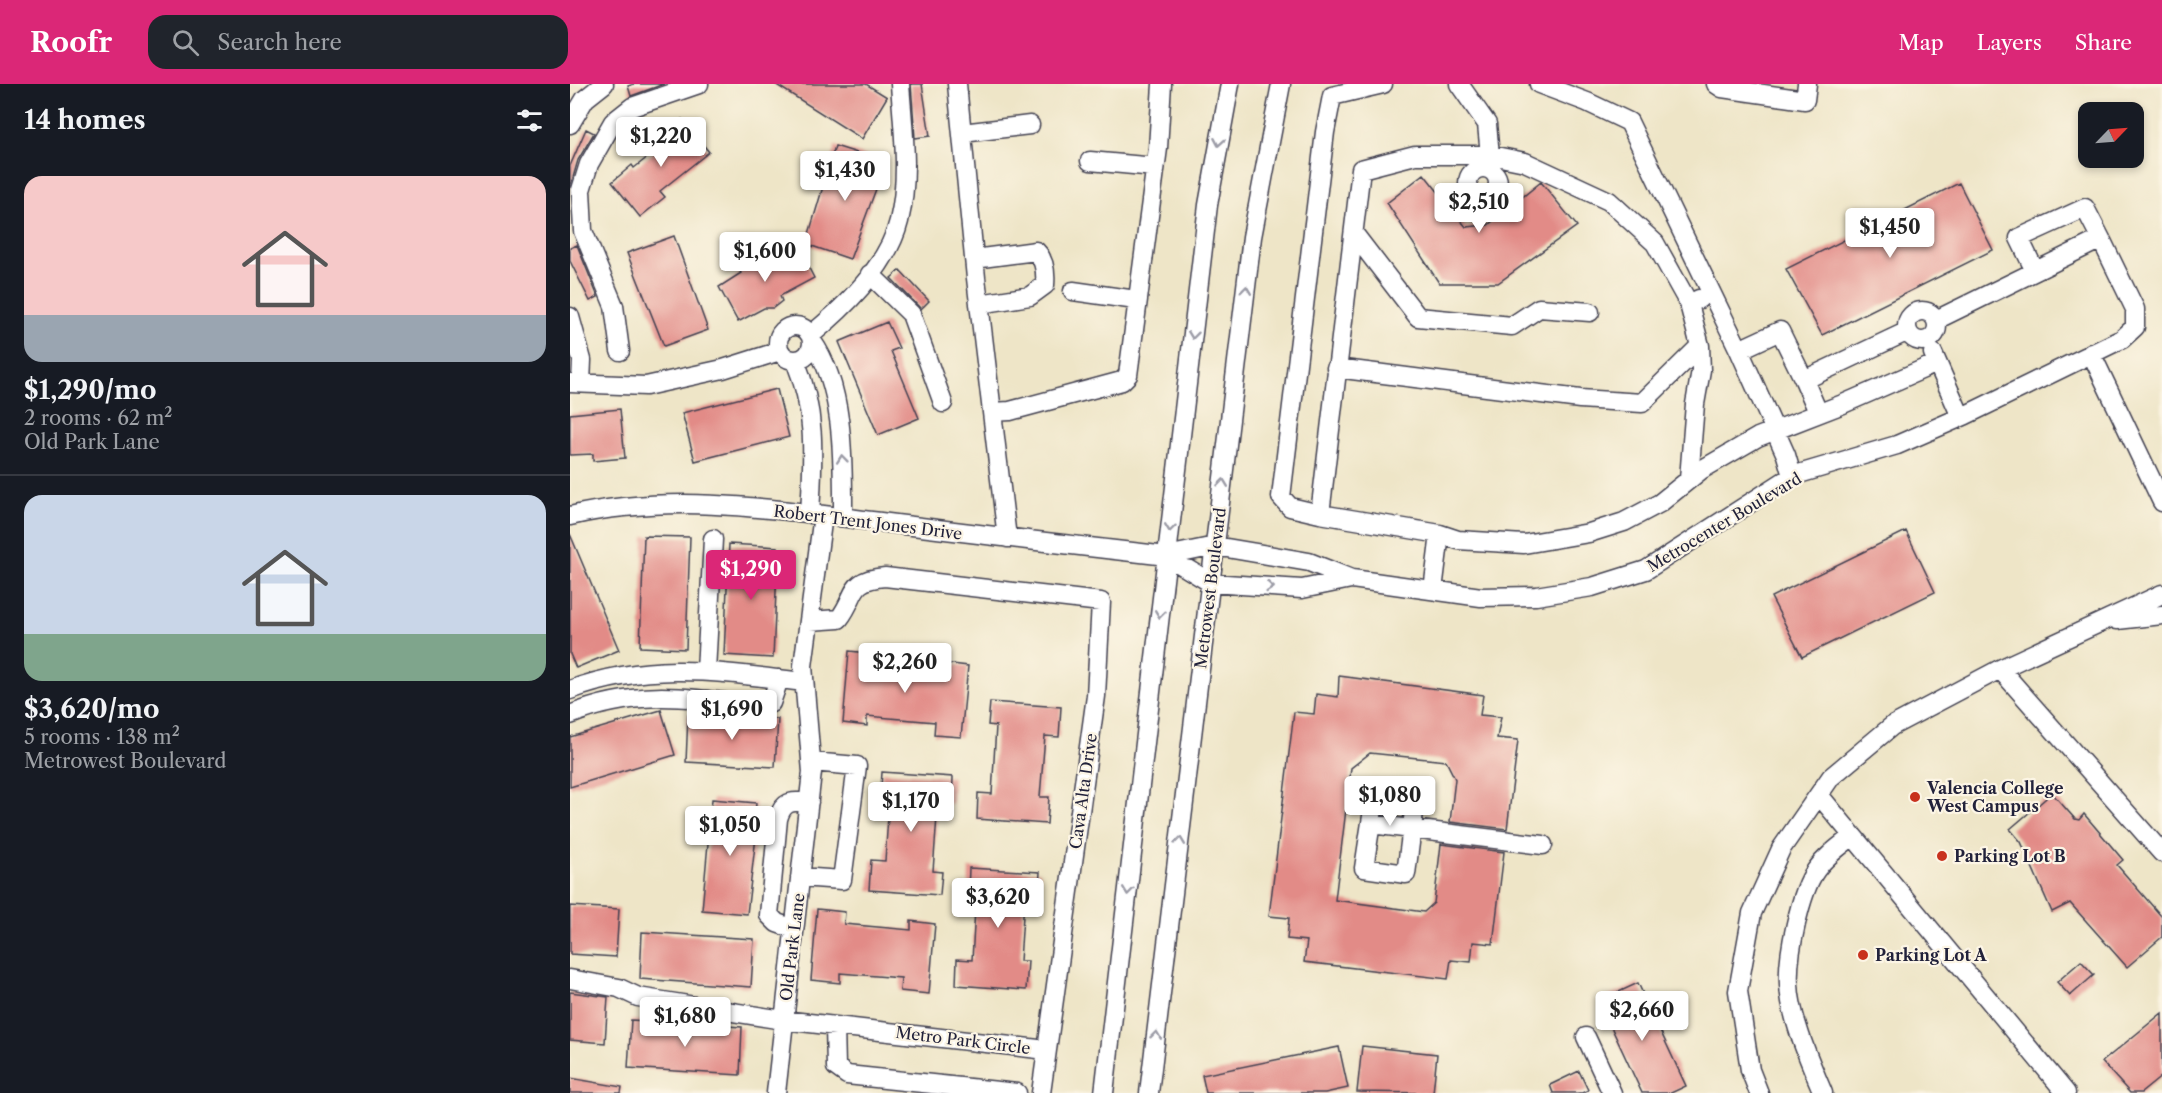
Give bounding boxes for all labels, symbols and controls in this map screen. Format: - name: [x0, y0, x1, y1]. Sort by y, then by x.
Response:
- search box: [148, 15, 568, 69]
- text: Roofr: [30, 25, 112, 59]
- icon: search: [169, 26, 202, 59]
- text: Search here: [217, 29, 342, 56]
- text: Map: [1899, 30, 1944, 55]
- text: Layers: [1977, 30, 2042, 55]
- text: Share: [2075, 30, 2132, 55]
- north arrow: [2078, 102, 2144, 168]
- map controls: [2078, 102, 2144, 168]
- text: 14 homes: [24, 104, 146, 136]
- icon: filters: [513, 104, 546, 137]
- pin: $1,220: [612, 117, 710, 168]
- text: $1,220: [630, 124, 692, 148]
- one-way arrow: [1213, 136, 1226, 146]
- pin: $1,430: [796, 151, 894, 202]
- text: $1,430: [814, 158, 876, 182]
- pin: $2,510: [1430, 183, 1528, 234]
- text: $2,510: [1448, 190, 1510, 214]
- pin: $1,450: [1841, 208, 1939, 259]
- icon: home: [231, 215, 339, 323]
- text: $1,450: [1859, 215, 1921, 239]
- pin: $1,600: [716, 232, 814, 283]
- text: $1,600: [733, 239, 797, 263]
- one-way arrow: [1239, 285, 1251, 294]
- one-way arrow: [1187, 330, 1200, 339]
- text: $1,290/mo: [24, 374, 157, 406]
- text: 2 rooms · 62 m²: [24, 406, 172, 430]
- text: Old Park Lane: [24, 430, 160, 454]
- one-way arrow: [836, 454, 849, 464]
- street label: Metrocenter Boulevard: [1643, 468, 1805, 576]
- one-way arrow: [1216, 479, 1228, 488]
- street label: Robert Trent Jones Drive: [773, 501, 963, 543]
- street label: Metrowest Boulevard: [1190, 506, 1230, 670]
- one-way arrow: [1164, 524, 1177, 533]
- icon: home: [231, 534, 339, 642]
- pin: $1,290: [702, 550, 800, 601]
- text: $1,290: [720, 557, 782, 581]
- one-way arrow: [1265, 580, 1274, 593]
- one-way arrow: [1154, 609, 1167, 618]
- pin: $2,260: [856, 643, 954, 694]
- text: $2,260: [873, 650, 937, 674]
- pin: $1,690: [683, 690, 781, 741]
- text: $3,620/mo: [24, 693, 160, 725]
- text: $1,690: [701, 697, 763, 721]
- text: 5 rooms · 138 m²: [24, 725, 180, 749]
- street label: Cava Alta Drive: [1065, 732, 1101, 850]
- text: Metrowest Boulevard: [24, 749, 227, 773]
- pin: $1,080: [1341, 776, 1439, 827]
- place label: Valencia College West Campus: [1926, 778, 2064, 816]
- pin: $1,170: [862, 782, 960, 833]
- text: $1,080: [1358, 783, 1422, 807]
- text: $1,170: [882, 789, 940, 813]
- marker: Valencia College West Campus: [1908, 790, 1922, 804]
- pin: $1,050: [681, 806, 779, 857]
- text: $1,050: [699, 813, 761, 837]
- one-way arrow: [1173, 837, 1186, 846]
- place label: Parking Lot B: [1954, 846, 2066, 866]
- marker: Parking Lot B: [1935, 849, 1949, 863]
- pin: $3,620: [949, 878, 1047, 929]
- text: $3,620: [966, 885, 1030, 909]
- one-way arrow: [1122, 886, 1135, 896]
- street label: Old Park Lane: [775, 892, 809, 1002]
- place label: Parking Lot A: [1875, 945, 1987, 965]
- marker: Parking Lot A: [1856, 948, 1870, 962]
- pin: $2,660: [1593, 991, 1691, 1042]
- pin: $1,680: [636, 997, 734, 1048]
- text: $2,660: [1609, 998, 1675, 1022]
- text: $1,680: [654, 1004, 716, 1028]
- street label: Metro Park Circle: [895, 1022, 1032, 1058]
- one-way arrow: [1150, 1030, 1162, 1040]

